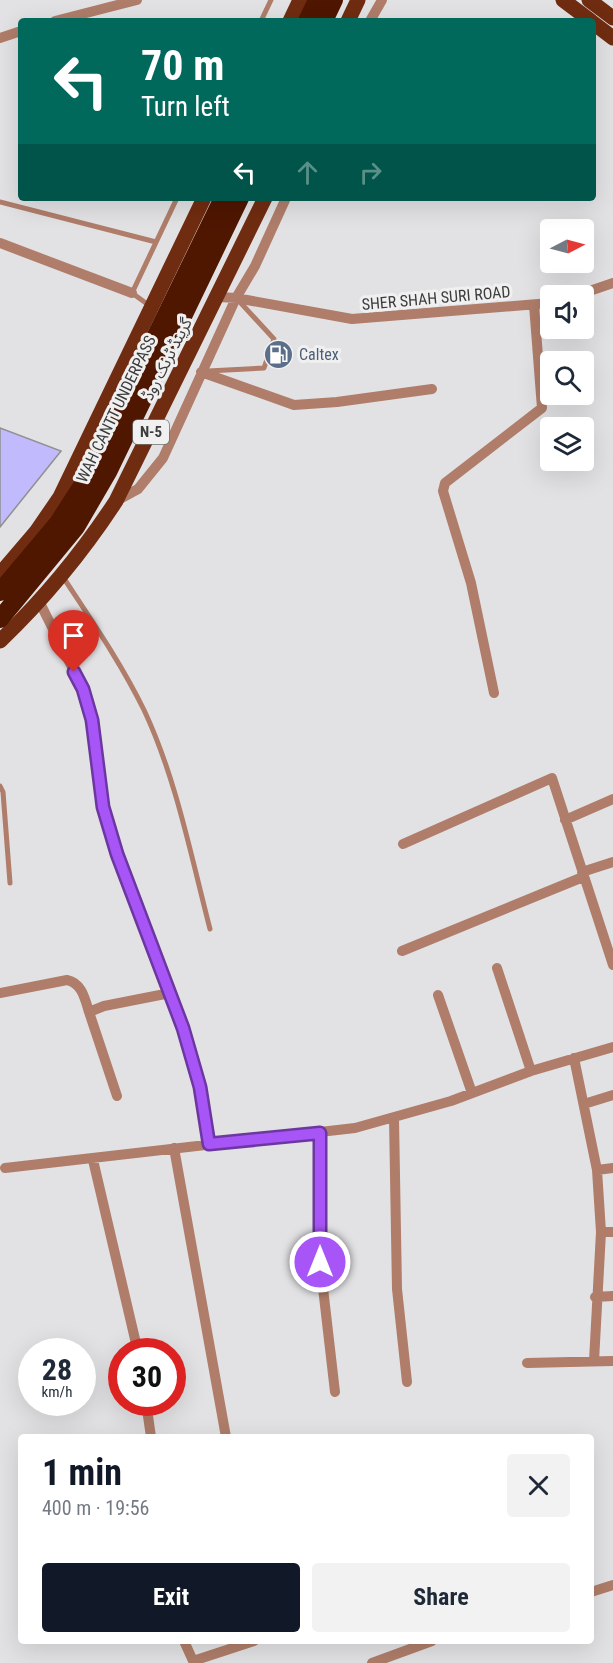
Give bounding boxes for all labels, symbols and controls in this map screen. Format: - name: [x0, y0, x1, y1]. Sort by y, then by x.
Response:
- text: 70 m: [141, 41, 224, 90]
- icon: left: [42, 42, 120, 120]
- text: Turn left: [141, 91, 230, 123]
- icon: left: [228, 156, 261, 189]
- icon: ahead: [291, 156, 324, 189]
- icon: right: [354, 156, 387, 189]
- north arrow: [540, 219, 594, 273]
- map controls: [540, 219, 594, 471]
- street label: SHER SHAH SURI ROAD: [361, 282, 511, 314]
- button: sound: [540, 285, 594, 339]
- street label: گرینڈ ٹرنک روڈ: [138, 314, 196, 403]
- street label: WAH CANTT UNDERPASS: [72, 333, 160, 485]
- fuel station icon: Caltex: [262, 338, 294, 370]
- place label: Caltex: [299, 345, 339, 364]
- button: search: [540, 351, 594, 405]
- button: layers: [540, 417, 594, 471]
- road number: N-5: [133, 420, 169, 444]
- pin: [48, 610, 99, 672]
- icon: arrive: [57, 619, 90, 652]
- position arrow: [288, 1230, 352, 1294]
- speed limit sign: 30: [108, 1338, 186, 1416]
- text: 28: [42, 1352, 72, 1387]
- text: km/h: [42, 1383, 72, 1401]
- text: 1 min: [42, 1452, 122, 1494]
- button: close: [507, 1454, 570, 1517]
- text: 400 m · 19:56: [42, 1496, 149, 1520]
- button: Exit: [42, 1563, 300, 1632]
- button: Share: [312, 1563, 570, 1632]

